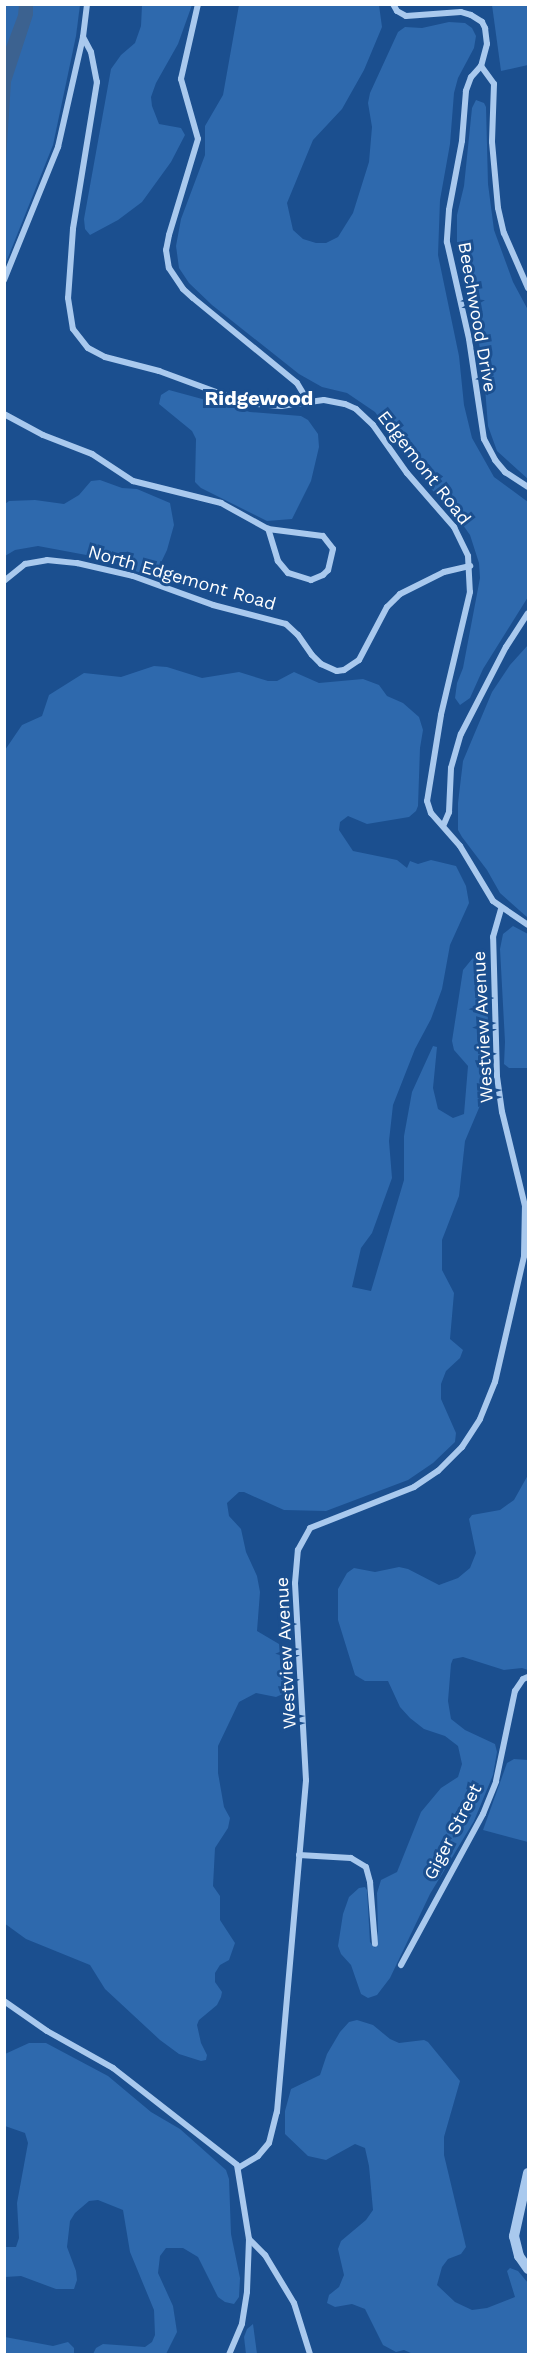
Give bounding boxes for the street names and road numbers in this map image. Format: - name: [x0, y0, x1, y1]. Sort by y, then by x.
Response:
- street label: Beechwood Drive: [453, 240, 501, 394]
- street label: Edgemont Road: [373, 407, 475, 529]
- street label: North Edgemont Road: [86, 541, 278, 615]
- street label: Westview Avenue: [468, 950, 498, 1104]
- street label: Westview Avenue: [271, 1576, 301, 1730]
- street label: Giger Street: [419, 1780, 487, 1884]

